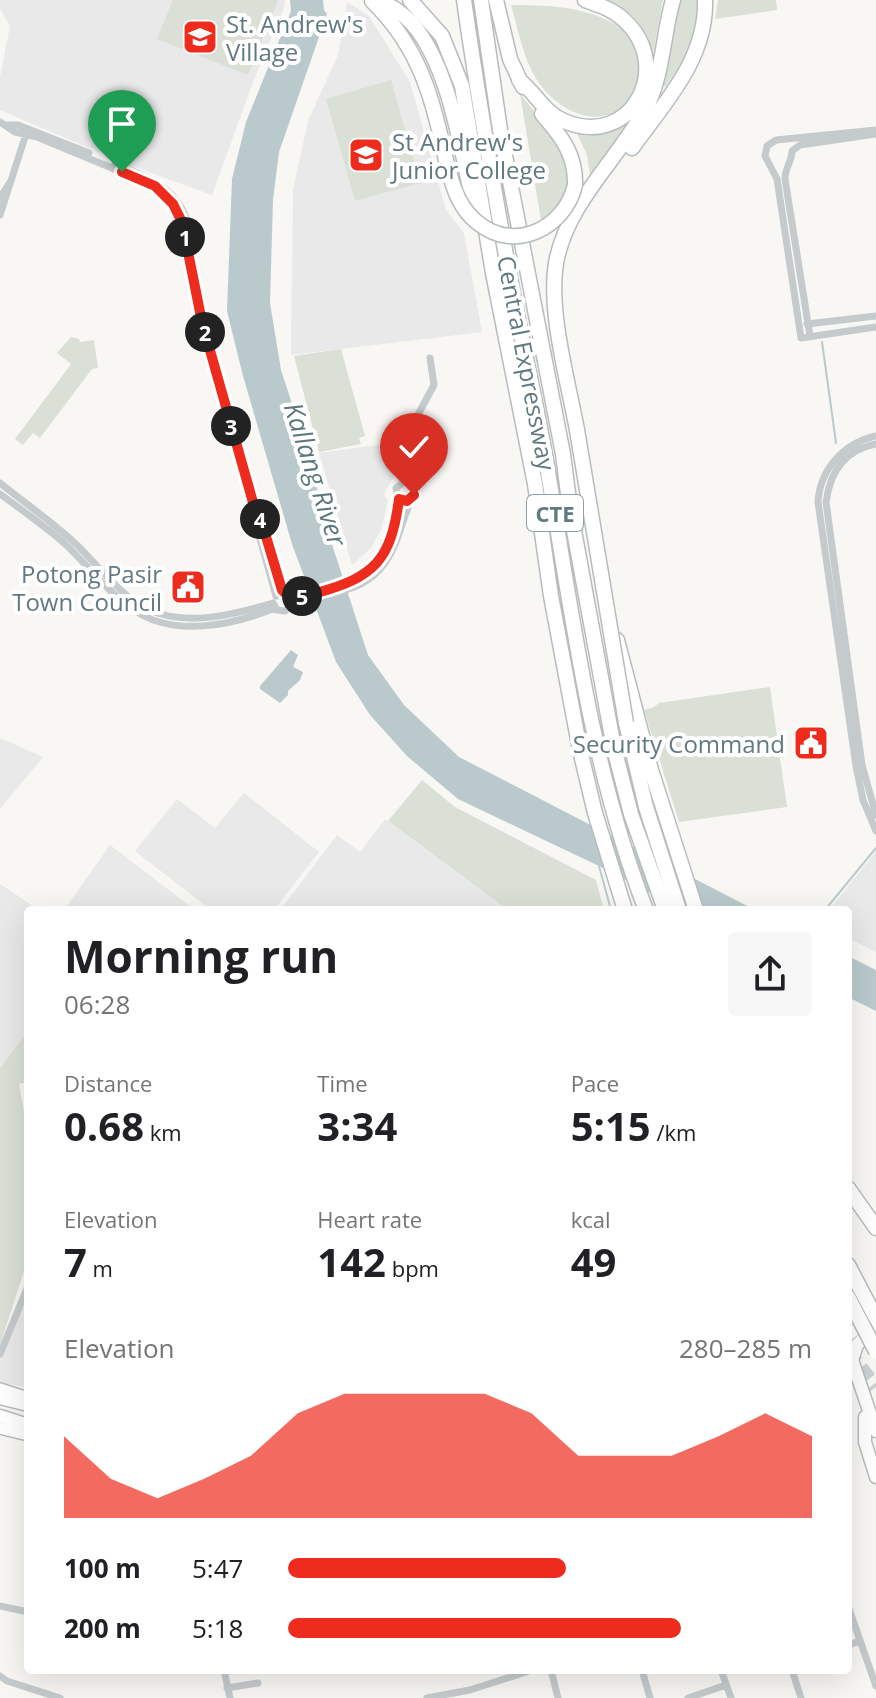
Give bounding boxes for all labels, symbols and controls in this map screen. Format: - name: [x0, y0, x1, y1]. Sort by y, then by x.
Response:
- place label: St. Andrew's Village: [226, 7, 363, 68]
- school or university icon: St. Andrew's Village: [181, 18, 219, 56]
- pin: [88, 90, 156, 172]
- icon: arrive: [100, 102, 144, 146]
- place label: St Andrew's Junior College: [390, 125, 546, 186]
- school or university icon: St Andrew's Junior College: [347, 136, 385, 174]
- pin: 1: [165, 217, 205, 257]
- text: 1: [179, 222, 191, 252]
- street label: Central Expressway: [490, 253, 564, 474]
- pin: 2: [185, 312, 225, 352]
- text: 2: [199, 317, 211, 347]
- water label: Kallang River: [276, 398, 357, 552]
- pin: 3: [211, 406, 251, 446]
- text: 3: [225, 411, 237, 441]
- pin: [380, 413, 448, 495]
- icon: check: [392, 425, 436, 469]
- road number: CTE: [527, 495, 583, 531]
- pin: 4: [240, 499, 280, 539]
- text: 4: [254, 504, 266, 534]
- place label: Potong Pasir Town Council: [12, 557, 162, 618]
- public building icon: Potong Pasir Town Council: [169, 568, 207, 606]
- pin: 5: [282, 576, 322, 616]
- text: 5: [296, 581, 308, 611]
- public building icon: Security Command: [792, 724, 830, 762]
- place label: Security Command: [573, 727, 785, 760]
- text: Morning run: [64, 926, 338, 986]
- button: share: [728, 932, 812, 1016]
- text: 06:28: [64, 986, 130, 1022]
- text: Distance: [64, 1068, 152, 1098]
- text: Time: [317, 1068, 368, 1098]
- text: Pace: [571, 1068, 619, 1098]
- text: 0.68: [64, 1098, 144, 1153]
- text: 3:34: [317, 1098, 397, 1153]
- text: 5:15: [571, 1098, 651, 1153]
- text: km: [144, 1117, 182, 1147]
- text: /km: [651, 1117, 696, 1147]
- text: Elevation: [64, 1204, 157, 1234]
- text: Heart rate: [317, 1204, 422, 1234]
- text: kcal: [571, 1204, 611, 1234]
- text: 7: [64, 1234, 87, 1289]
- text: 142: [317, 1234, 386, 1289]
- text: 49: [571, 1234, 616, 1289]
- text: m: [87, 1253, 113, 1283]
- text: bpm: [386, 1253, 439, 1283]
- text: Elevation: [64, 1330, 174, 1366]
- text: 280–285 m: [679, 1330, 812, 1366]
- text: 100 m: [64, 1550, 141, 1586]
- text: 5:47: [192, 1550, 243, 1586]
- text: 200 m: [64, 1610, 141, 1646]
- text: 5:18: [192, 1610, 243, 1646]

